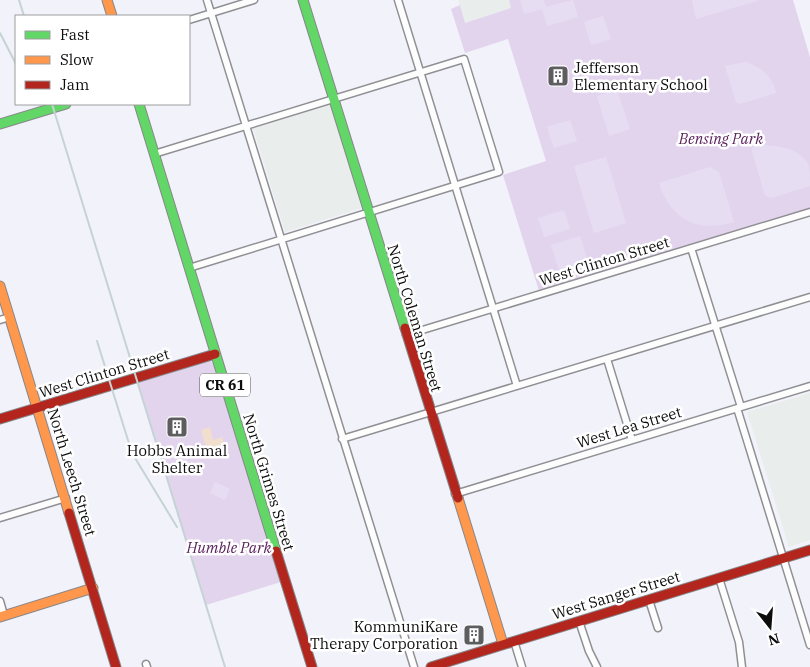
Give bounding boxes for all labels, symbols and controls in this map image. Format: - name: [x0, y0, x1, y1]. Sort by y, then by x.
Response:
- legend: [15, 15, 190, 105]
- text: Fast: [60, 25, 90, 44]
- text: Slow: [60, 50, 94, 69]
- place label: Jefferson Elementary School: [574, 58, 708, 94]
- building icon: Jefferson Elementary School: [546, 64, 570, 88]
- text: Jam: [60, 75, 89, 94]
- park label: Bensing Park: [678, 129, 763, 148]
- street label: West Clinton Street: [536, 232, 672, 290]
- street label: North Coleman Street: [384, 242, 446, 394]
- street label: West Clinton Street: [36, 344, 172, 402]
- road number: CR 61: [200, 374, 250, 396]
- street label: West Lea Street: [574, 402, 684, 452]
- street label: North Leech Street: [44, 406, 100, 538]
- street label: North Grimes Street: [239, 411, 299, 553]
- building icon: Hobbs Animal Shelter: [165, 415, 189, 439]
- place label: Hobbs Animal Shelter: [127, 441, 227, 477]
- park label: Humble Park: [185, 538, 272, 557]
- street label: West Sanger Street: [550, 566, 682, 624]
- north arrow: [745, 602, 795, 652]
- place label: KommuniKare Therapy Corporation: [310, 617, 458, 653]
- building icon: KommuniKare Therapy Corporation: [462, 623, 486, 647]
- text: N: [766, 629, 782, 650]

